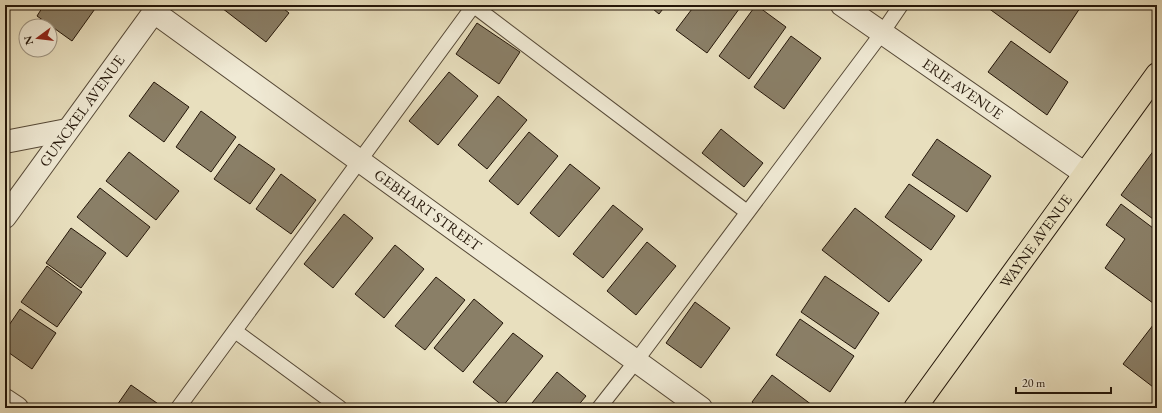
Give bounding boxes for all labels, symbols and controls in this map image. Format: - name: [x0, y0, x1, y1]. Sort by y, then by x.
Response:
- north arrow: [18, 18, 58, 58]
- text: N: [20, 34, 36, 47]
- street label: GUNCKEL AVENUE: [35, 51, 129, 170]
- street label: ERIE AVENUE: [919, 54, 1008, 123]
- street label: GEBHART STREET: [371, 165, 486, 256]
- street label: WAYNE AVENUE: [995, 190, 1076, 292]
- scale bar: [1016, 369, 1111, 395]
- text: 20 m: [1022, 375, 1046, 391]

